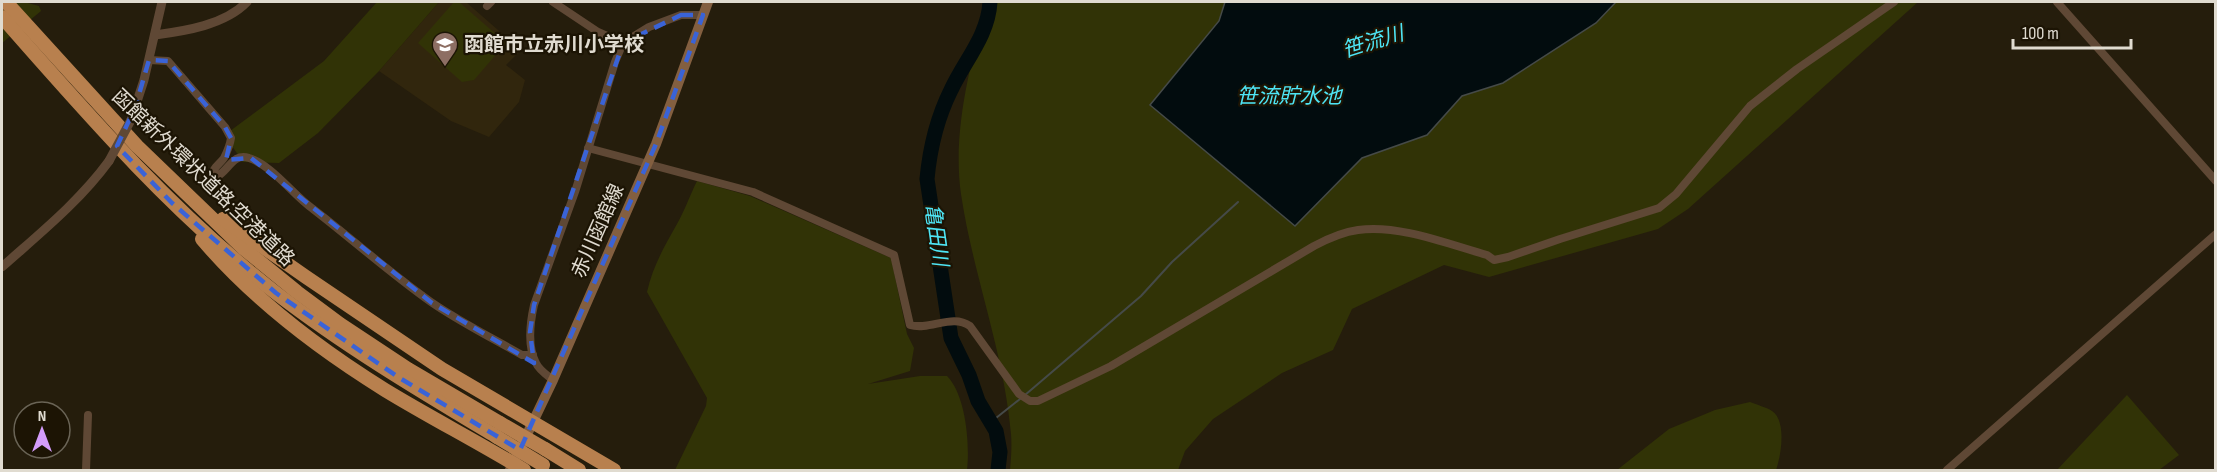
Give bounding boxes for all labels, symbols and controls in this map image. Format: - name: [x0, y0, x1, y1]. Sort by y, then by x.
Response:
- scale bar: [2013, 12, 2132, 50]
- water label: 笹流川: [1339, 20, 1409, 63]
- text: 100 m: [2022, 23, 2059, 44]
- school or university icon: 函館市立赤川小学校: [430, 30, 460, 68]
- place label: 函館市立赤川小学校: [464, 33, 644, 57]
- water label: 笹流貯水池: [1237, 84, 1343, 109]
- street label: 函館新外環状道路;空港道路: [107, 85, 299, 271]
- street label: 赤川函館線: [567, 180, 629, 282]
- water label: 亀田川: [919, 202, 953, 270]
- north arrow: [12, 400, 72, 460]
- text: N: [38, 407, 46, 426]

